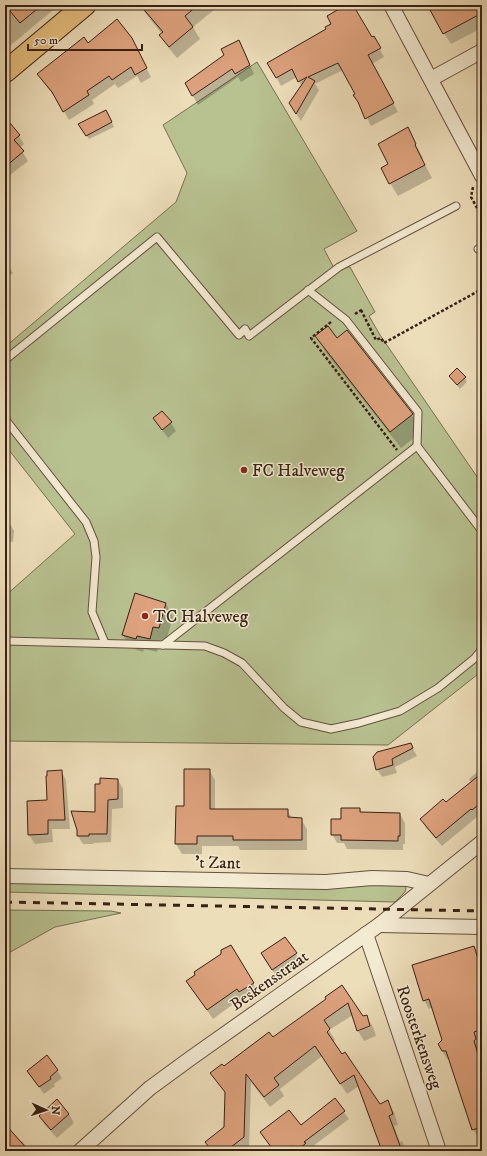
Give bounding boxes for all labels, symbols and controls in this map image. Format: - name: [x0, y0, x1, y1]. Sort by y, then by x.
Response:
- scale bar: [28, 26, 142, 52]
- text: 50 m: [34, 33, 58, 48]
- place label: FC Halveweg: [252, 460, 345, 482]
- marker: FC Halveweg: [239, 465, 249, 475]
- place label: TC Halveweg: [153, 606, 249, 628]
- marker: TC Halveweg: [140, 611, 150, 621]
- street label: 't Zant: [195, 852, 242, 874]
- street label: Beskensstraat: [226, 945, 313, 1016]
- street label: Roosterkensweg: [391, 983, 447, 1093]
- north arrow: [26, 1090, 66, 1130]
- text: N: [48, 1106, 62, 1115]

